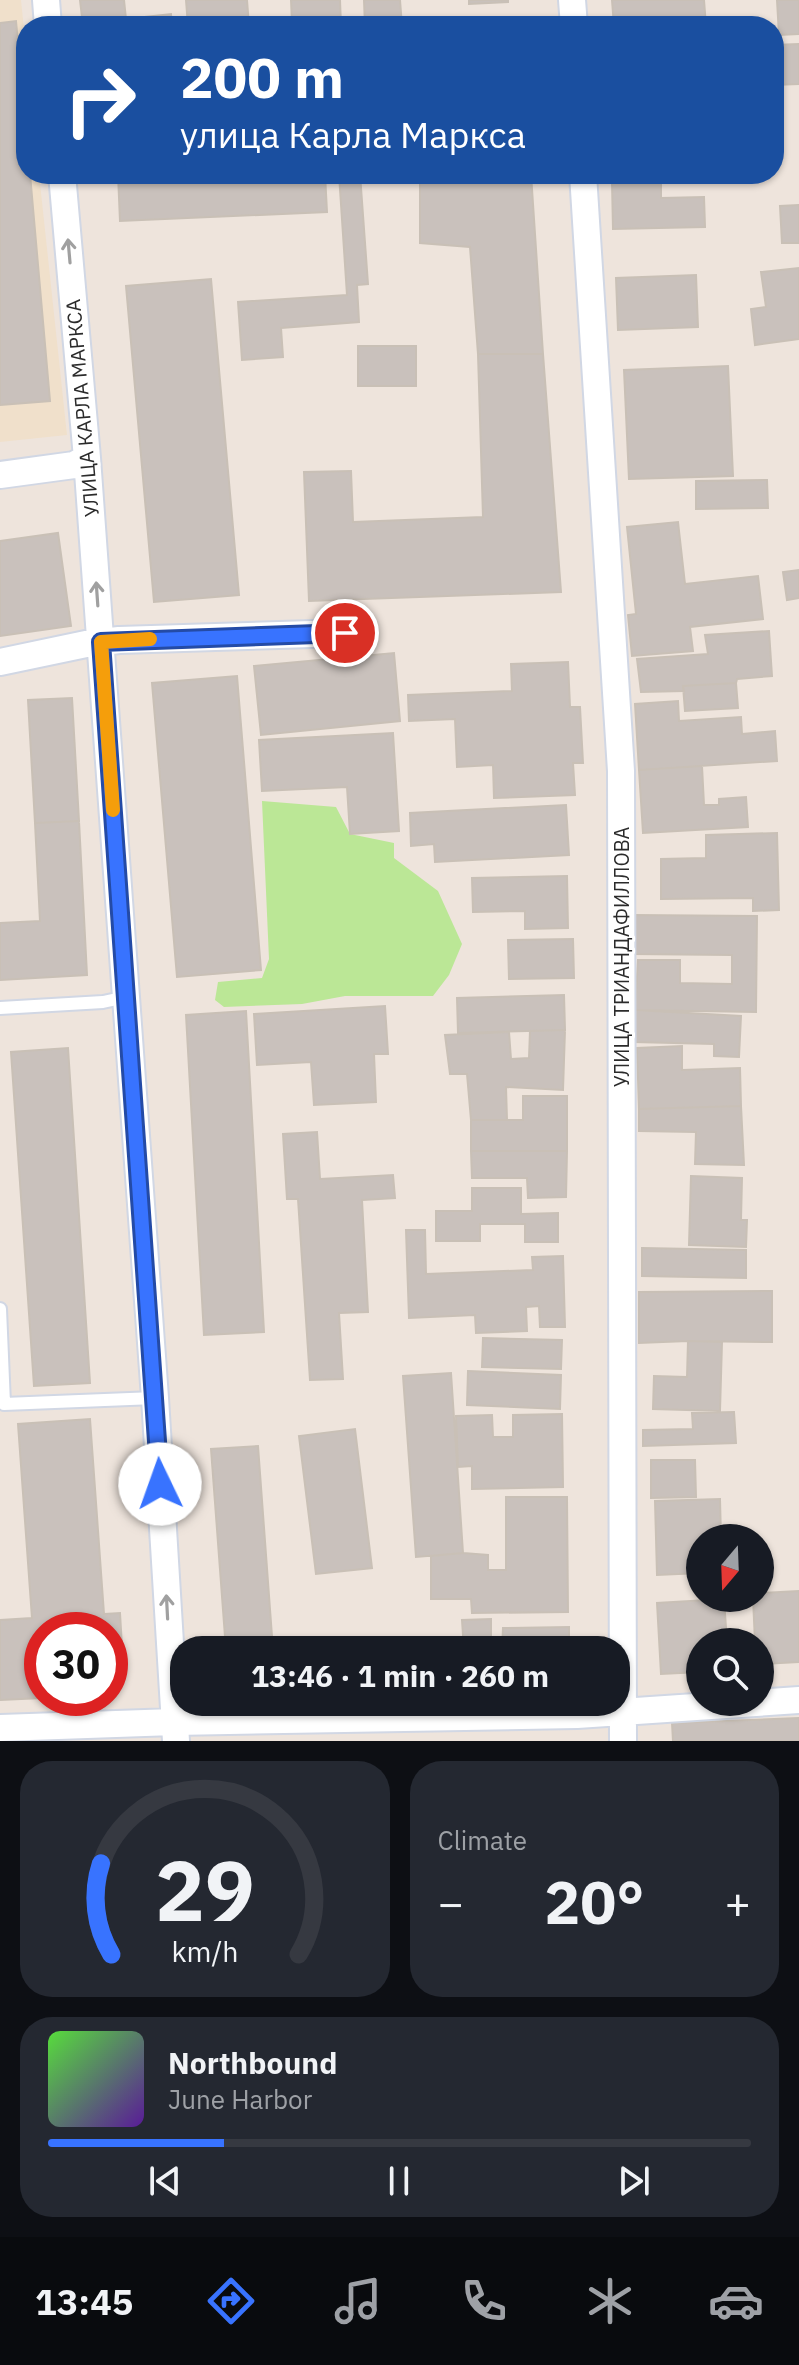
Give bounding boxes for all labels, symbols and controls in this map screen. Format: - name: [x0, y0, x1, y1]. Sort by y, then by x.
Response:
- text: 200 m: [180, 41, 344, 113]
- icon: right: [48, 48, 152, 152]
- text: улица Карла Маркса: [180, 111, 526, 158]
- one-way arrow: [61, 238, 76, 265]
- street label: УЛИЦА КАРЛА МАРКСА: [59, 298, 105, 518]
- one-way arrow: [89, 581, 104, 608]
- pin: [311, 599, 379, 667]
- icon: arrive: [323, 611, 367, 655]
- street label: УЛИЦА ТРИАНДАФИЛЛОВА: [608, 827, 635, 1087]
- position arrow: [118, 1442, 202, 1526]
- north arrow: [686, 1524, 774, 1612]
- map controls: [686, 1524, 774, 1716]
- one-way arrow: [160, 1594, 175, 1621]
- speed limit sign: 30: [24, 1612, 128, 1716]
- button: search: [686, 1628, 774, 1716]
- text: 13:46 · 1 min · 260 m: [251, 1656, 549, 1695]
- text: Climate: [438, 1823, 527, 1857]
- text: 29: [155, 1836, 255, 1944]
- text: 20°: [544, 1862, 644, 1941]
- text: −: [438, 1874, 464, 1931]
- text: +: [725, 1874, 751, 1931]
- text: km/h: [171, 1933, 238, 1970]
- text: Northbound: [168, 2043, 337, 2082]
- text: June Harbor: [168, 2082, 312, 2116]
- icon: previous: [143, 2159, 187, 2203]
- icon: pause: [377, 2159, 421, 2203]
- icon: next: [612, 2159, 656, 2203]
- icon: directions: [203, 2273, 259, 2329]
- icon: music: [330, 2273, 386, 2329]
- icon: phone: [456, 2273, 512, 2329]
- icon: climate: [582, 2273, 638, 2329]
- icon: car: [708, 2273, 764, 2329]
- text: 13:45: [35, 2278, 133, 2325]

